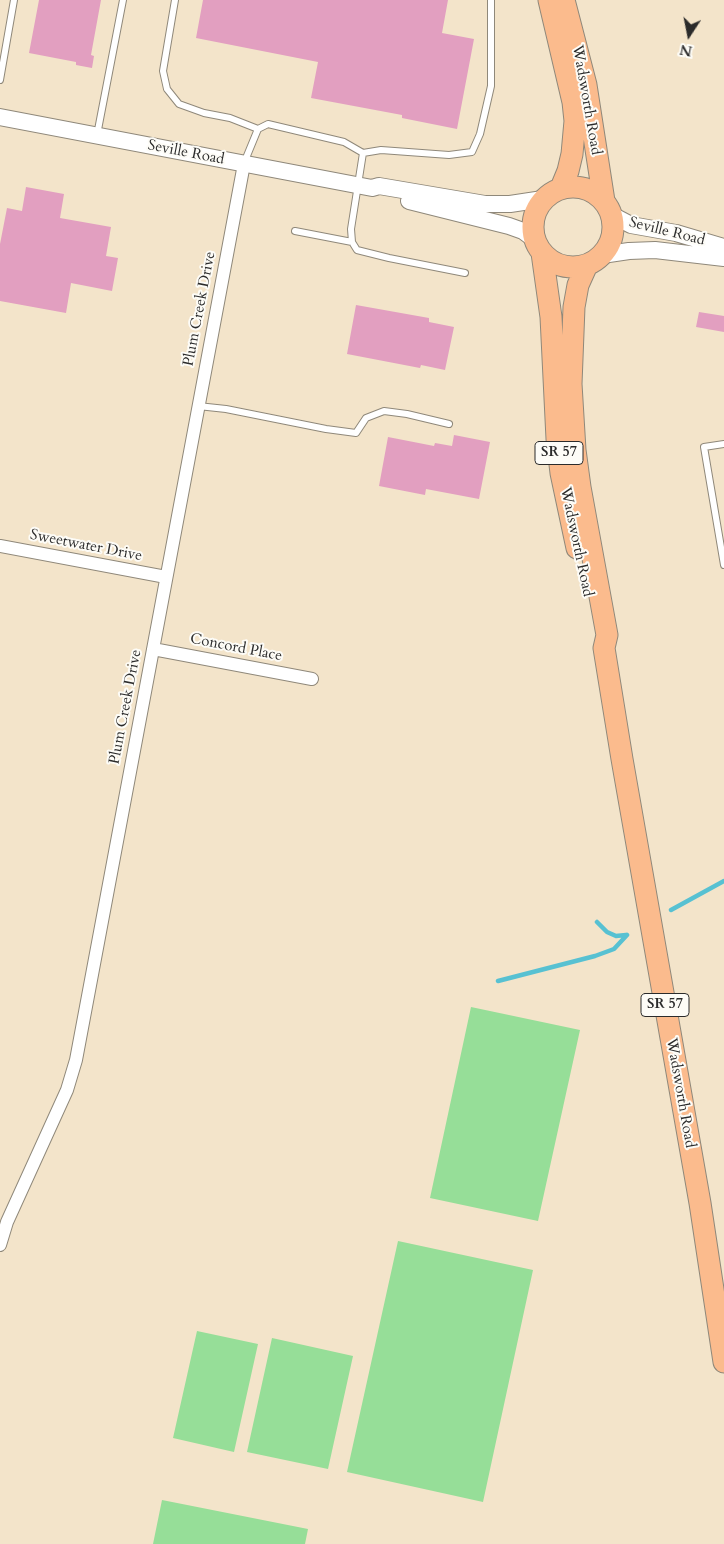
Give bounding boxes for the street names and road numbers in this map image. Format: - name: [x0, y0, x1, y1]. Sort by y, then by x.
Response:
- street label: Wadsworth Road: [567, 43, 605, 157]
- street label: Seville Road: [146, 137, 226, 169]
- street label: Seville Road: [627, 214, 707, 250]
- street label: Plum Creek Drive: [180, 250, 220, 368]
- road number: SR 57: [535, 442, 583, 464]
- street label: Wadsworth Road: [556, 486, 596, 598]
- street label: Sweetwater Drive: [28, 526, 144, 566]
- street label: Concord Place: [188, 630, 284, 666]
- street label: Plum Creek Drive: [106, 648, 146, 766]
- road number: SR 57: [641, 994, 689, 1016]
- street label: Wadsworth Road: [661, 1036, 699, 1150]

